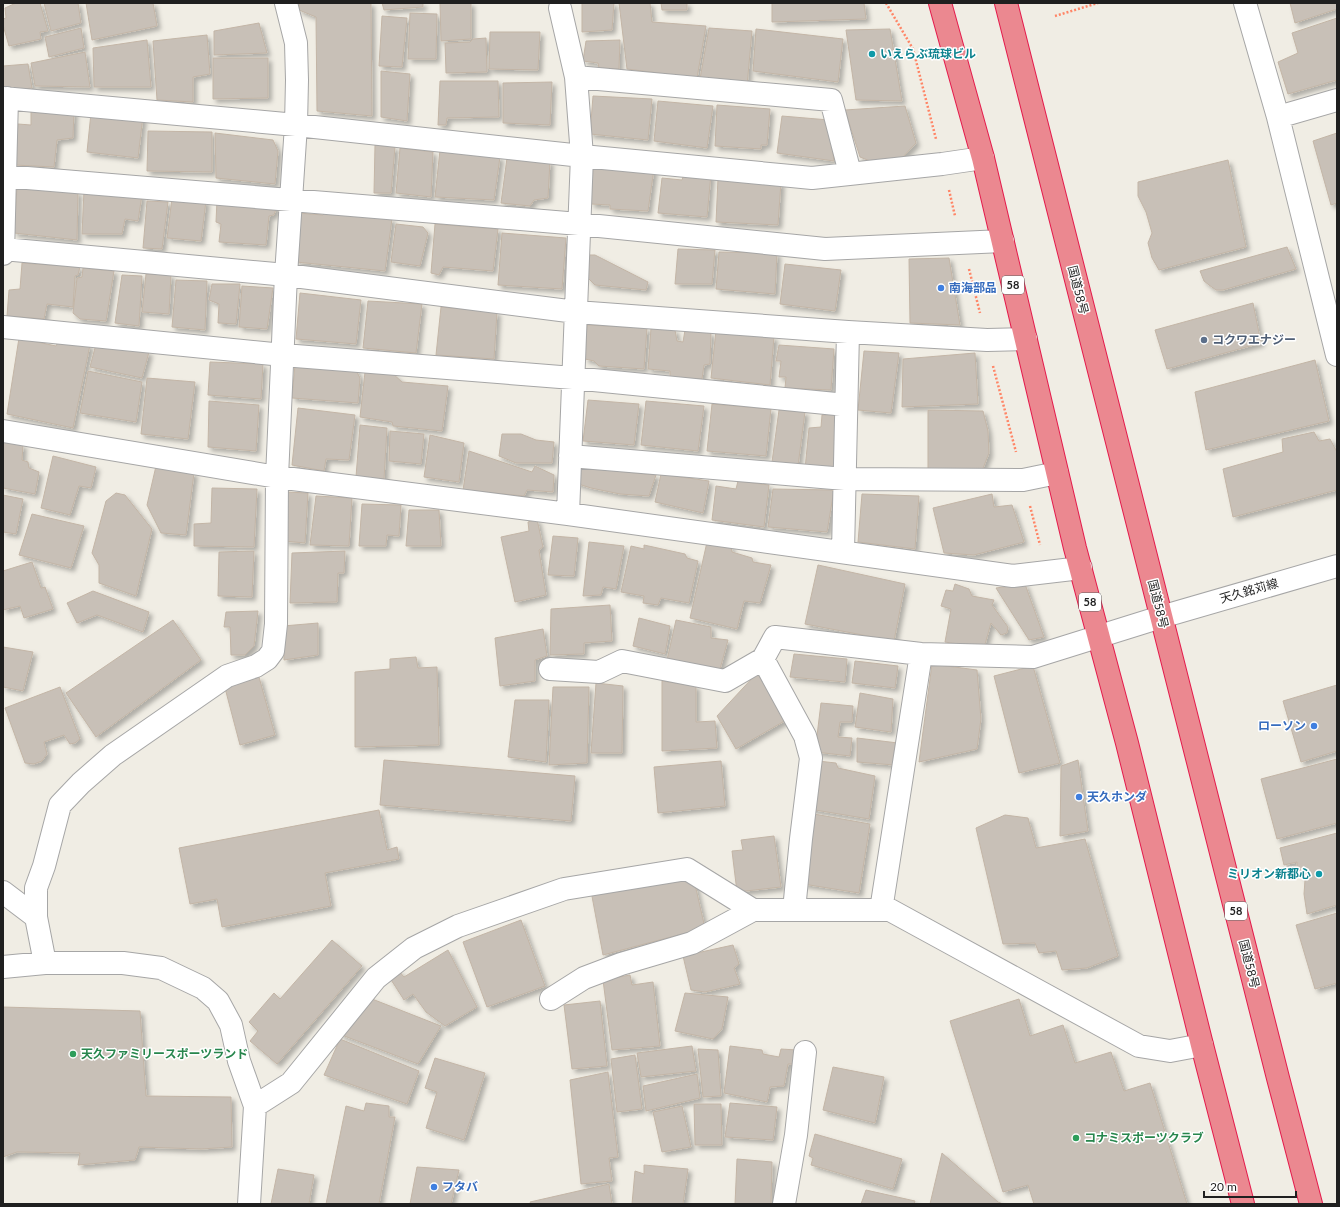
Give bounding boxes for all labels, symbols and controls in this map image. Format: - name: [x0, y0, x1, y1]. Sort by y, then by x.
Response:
- place label: いえらぶ琉球ビル: [880, 46, 976, 61]
- marker: いえらぶ琉球ビル: [867, 49, 877, 59]
- street label: 国道58号: [1065, 264, 1092, 316]
- road number: 58: [1002, 276, 1024, 294]
- place label: 南海部品: [949, 280, 997, 295]
- marker: 南海部品: [936, 283, 946, 293]
- place label: コクワエナジー: [1212, 332, 1296, 347]
- marker: コクワエナジー: [1199, 335, 1209, 345]
- street label: 天久銘苅線: [1218, 575, 1280, 606]
- street label: 国道58号: [1145, 578, 1172, 630]
- road number: 58: [1079, 593, 1101, 611]
- place label: ローソン: [1258, 718, 1306, 733]
- marker: ローソン: [1309, 721, 1319, 731]
- place label: 天久ホンダ: [1087, 789, 1147, 804]
- marker: 天久ホンダ: [1074, 792, 1084, 802]
- place label: ミリオン新都心: [1227, 866, 1311, 881]
- marker: ミリオン新都心: [1314, 869, 1324, 879]
- road number: 58: [1225, 902, 1247, 920]
- street label: 国道58号: [1236, 938, 1263, 990]
- place label: 天久ファミリースポーツランド: [81, 1046, 248, 1061]
- marker: 天久ファミリースポーツランド: [68, 1049, 78, 1059]
- place label: コナミスポーツクラブ: [1084, 1130, 1204, 1145]
- marker: コナミスポーツクラブ: [1071, 1133, 1081, 1143]
- scale bar: [1204, 1173, 1296, 1199]
- place label: フタバ: [442, 1179, 478, 1194]
- text: 20 m: [1210, 1179, 1237, 1194]
- marker: フタバ: [429, 1182, 439, 1192]

